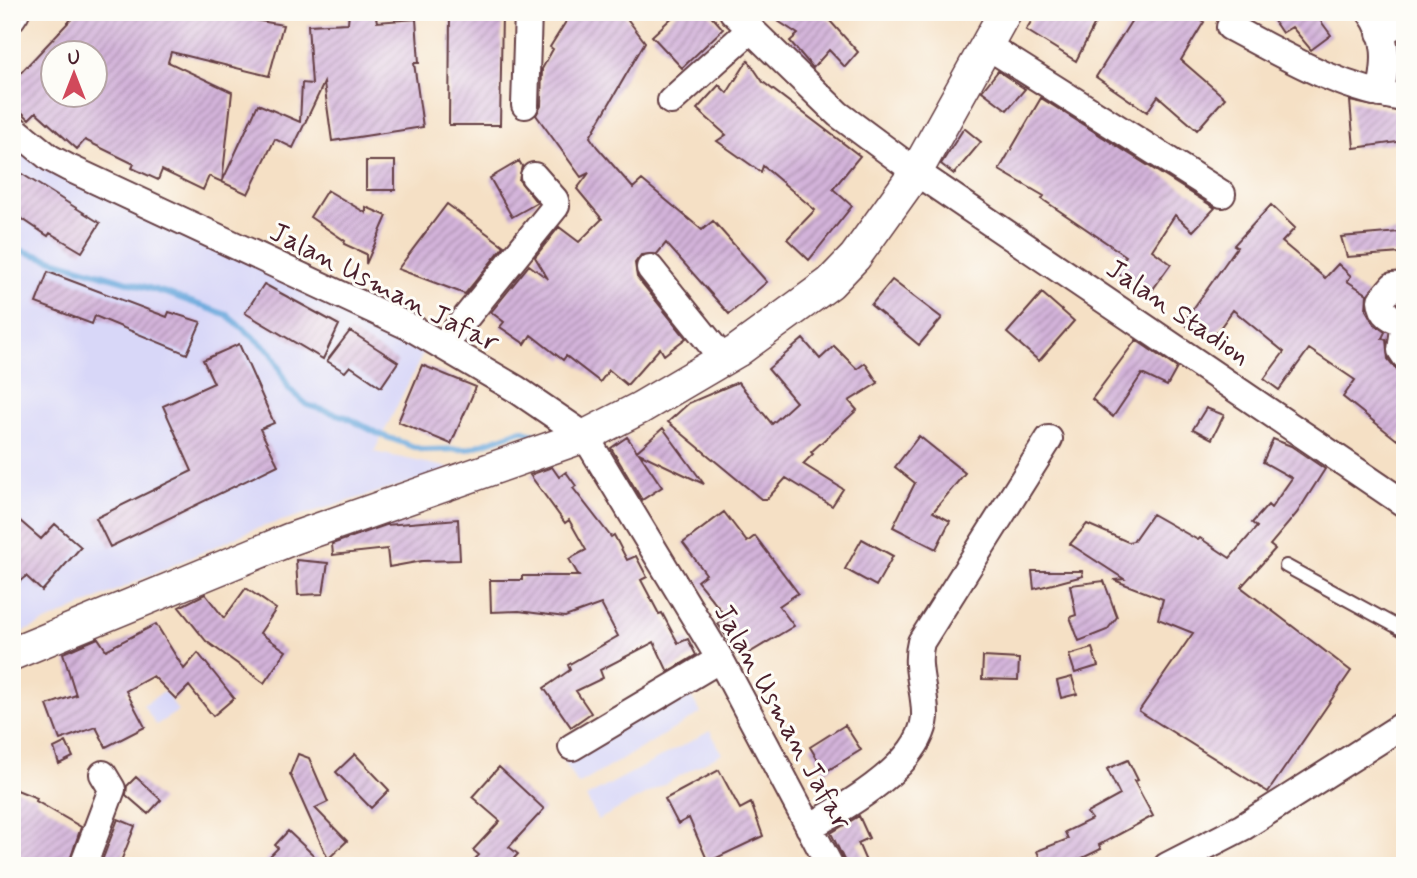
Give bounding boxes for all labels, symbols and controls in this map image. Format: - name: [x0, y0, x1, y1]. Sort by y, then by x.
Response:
- north arrow: [38, 38, 108, 108]
- text: U: [68, 46, 80, 71]
- street label: Jalan Usman Jafar: [263, 214, 506, 362]
- street label: Jalan Stadion: [1098, 251, 1257, 375]
- street label: Jalan Usman Jafar: [704, 598, 860, 837]

